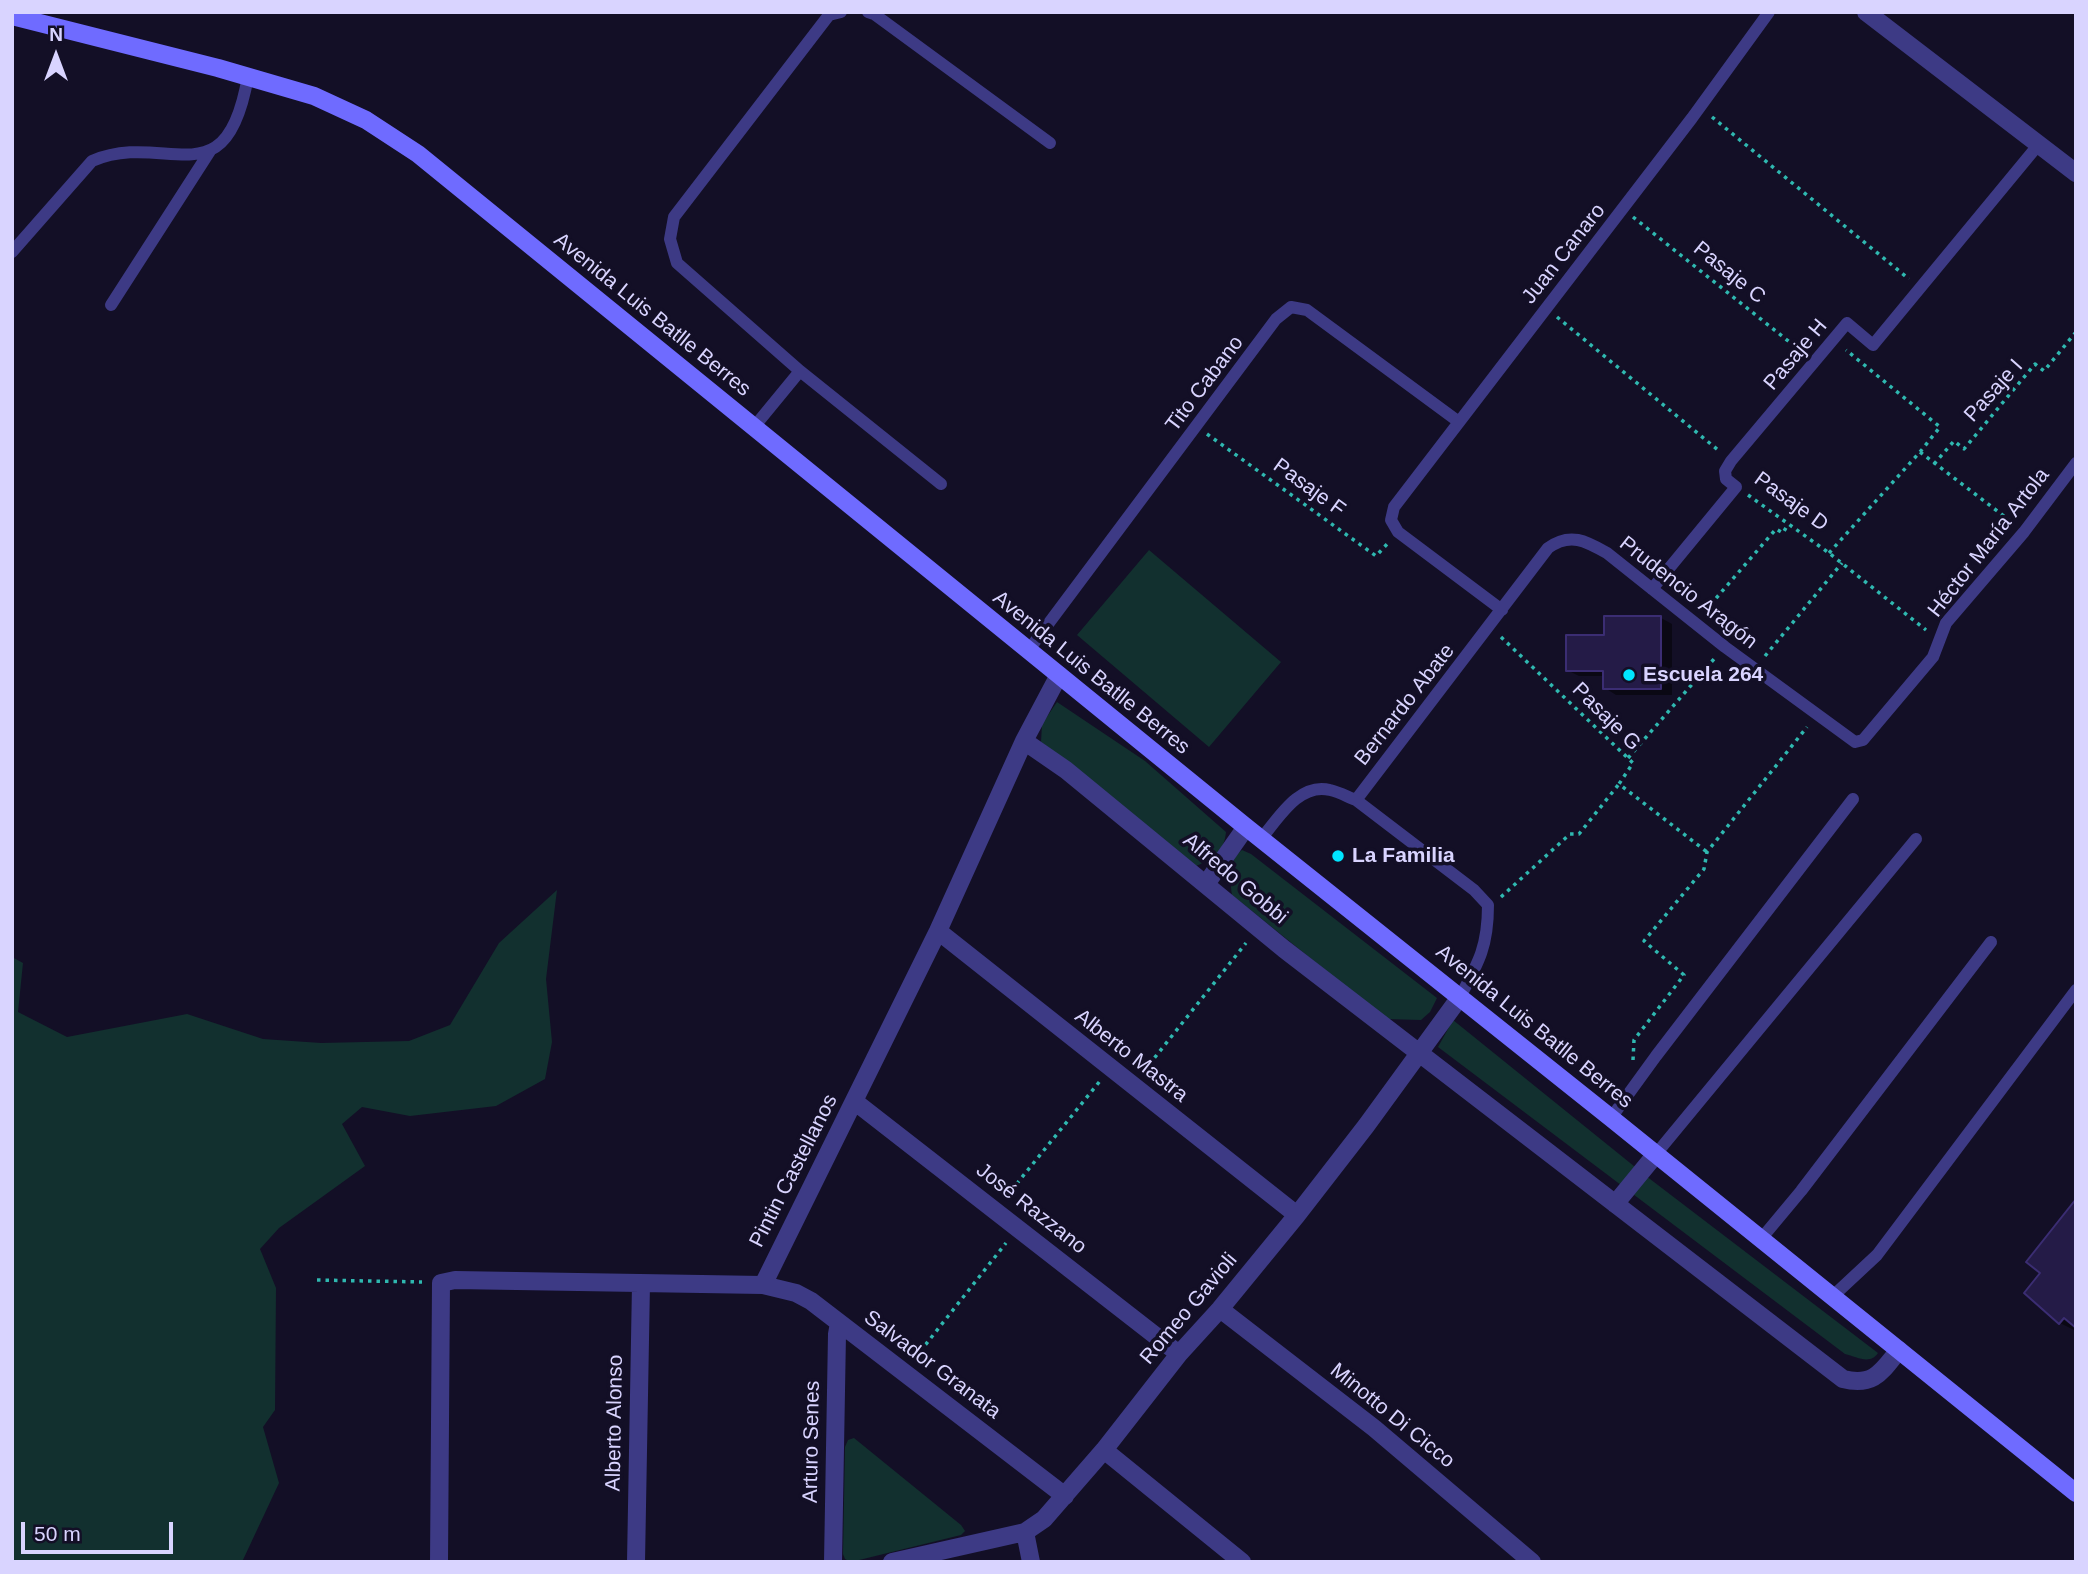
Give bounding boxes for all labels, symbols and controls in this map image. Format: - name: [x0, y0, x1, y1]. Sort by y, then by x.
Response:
- north arrow: [21, 21, 91, 91]
- text: N: [49, 24, 63, 45]
- street label: Juan Canaro: [1517, 199, 1611, 309]
- street label: Avenida Luis Batlle Berres: [549, 228, 755, 402]
- street label: Pasaje C: [1688, 236, 1770, 310]
- street label: Pasaje H: [1759, 314, 1833, 396]
- street label: Tito Cabano: [1161, 331, 1249, 437]
- street label: Pasaje I: [1959, 354, 2029, 428]
- street label: Pasaje F: [1268, 453, 1350, 523]
- street label: Héctor María Artola: [1923, 464, 2055, 622]
- street label: Pasaje D: [1749, 467, 1833, 537]
- street label: Prudencio Aragón: [1614, 531, 1762, 655]
- street label: Avenida Luis Batlle Berres: [988, 586, 1194, 760]
- street label: Bernardo Abate: [1350, 639, 1460, 771]
- place label: Escuela 264: [1643, 662, 1763, 688]
- marker: Escuela 264: [1621, 667, 1637, 683]
- street label: Pasaje G: [1567, 678, 1645, 756]
- street label: Alfredo Gobbi: [1178, 828, 1292, 930]
- place label: La Familia: [1352, 843, 1455, 869]
- marker: La Familia: [1330, 848, 1346, 864]
- street label: Avenida Luis Batlle Berres: [1431, 940, 1637, 1114]
- street label: Alberto Mastra: [1069, 1004, 1193, 1108]
- street label: Pintin Castellanos: [745, 1090, 843, 1252]
- street label: José Razzano: [971, 1158, 1091, 1260]
- street label: Romeo Gavioli: [1135, 1248, 1243, 1370]
- street label: Salvador Granata: [859, 1305, 1005, 1425]
- street label: Alberto Alonso: [601, 1354, 629, 1492]
- street label: Minotto Di Cicco: [1325, 1358, 1459, 1474]
- street label: Arturo Senes: [798, 1381, 826, 1503]
- scale bar: [24, 1508, 177, 1552]
- text: 50 m: [34, 1522, 81, 1545]

